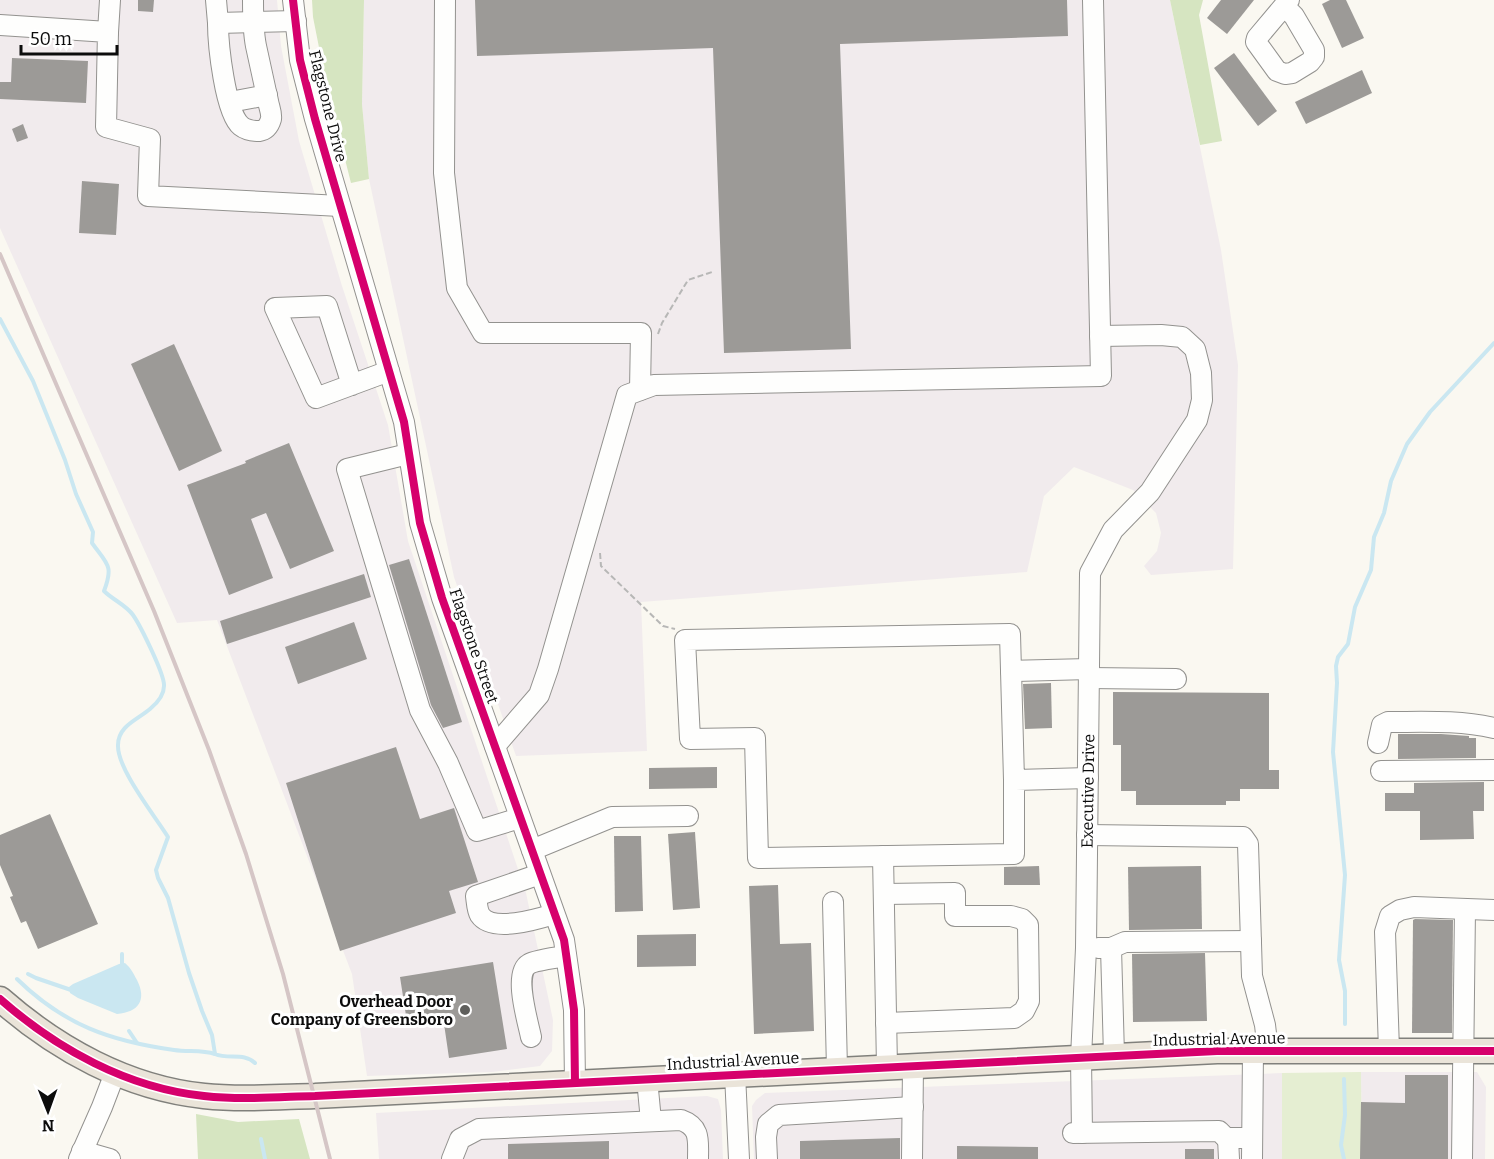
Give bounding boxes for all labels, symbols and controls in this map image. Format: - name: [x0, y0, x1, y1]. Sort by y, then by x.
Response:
- scale bar: [21, 18, 117, 56]
- text: 50 m: [30, 28, 72, 50]
- street label: Flagstone Drive: [305, 48, 351, 164]
- street label: Flagstone Street: [445, 586, 503, 706]
- street label: Executive Drive: [1078, 734, 1098, 848]
- place label: Overhead Door Company of Greensboro: [271, 992, 453, 1029]
- marker: Overhead Door Company of Greensboro: [458, 1003, 472, 1017]
- street label: Industrial Avenue: [1152, 1028, 1286, 1050]
- street label: Industrial Avenue: [666, 1048, 800, 1074]
- north arrow: [18, 1081, 78, 1141]
- text: N: [42, 1116, 55, 1135]

